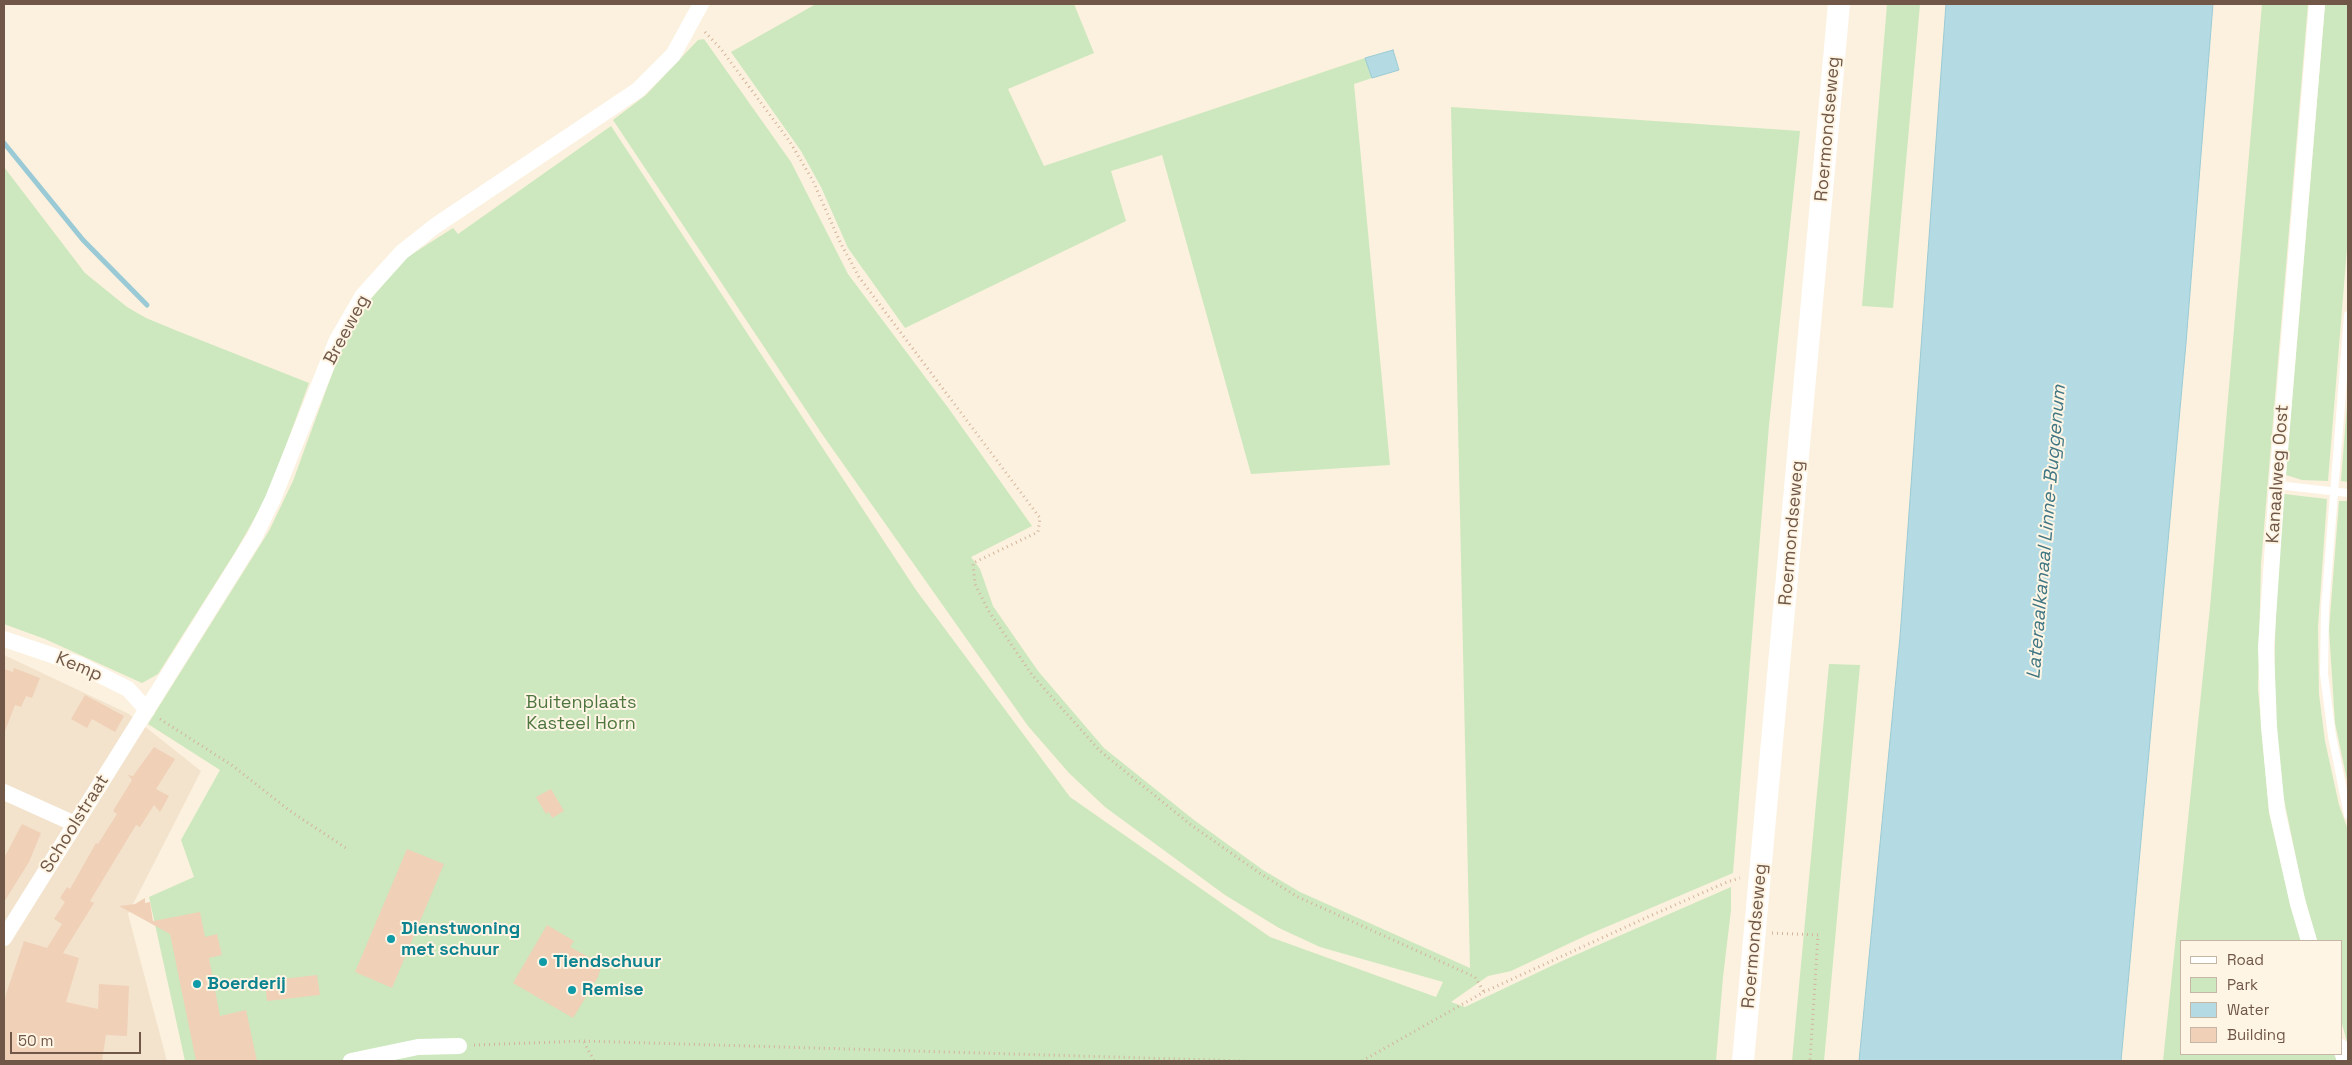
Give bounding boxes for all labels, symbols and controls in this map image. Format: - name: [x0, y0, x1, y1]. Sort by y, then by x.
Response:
- street label: Roermondseweg: [1811, 56, 1845, 202]
- street label: Breeweg: [320, 291, 374, 369]
- water label: Lateraalkanaal Linne-Buggenum: [2023, 384, 2071, 680]
- street label: Kanaalweg Oost: [2262, 404, 2294, 544]
- street label: Roermondseweg: [1775, 460, 1809, 606]
- street label: Kemp: [53, 648, 105, 686]
- park label: Buitenplaats Kasteel Horn: [526, 692, 636, 734]
- street label: Schoolstraat: [36, 771, 114, 877]
- street label: Roermondseweg: [1738, 863, 1772, 1009]
- place label: Dienstwoning met schuur: [401, 918, 520, 961]
- marker: Dienstwoning met schuur: [385, 933, 397, 945]
- legend: [2180, 940, 2342, 1055]
- text: Road: [2227, 950, 2264, 969]
- place label: Tiendschuur: [553, 951, 661, 973]
- marker: Tiendschuur: [537, 956, 549, 968]
- place label: Boerderij: [207, 973, 286, 995]
- text: Park: [2227, 975, 2258, 994]
- marker: Boerderij: [191, 978, 203, 990]
- place label: Remise: [582, 979, 644, 1001]
- marker: Remise: [566, 984, 578, 996]
- text: Water: [2227, 1000, 2269, 1019]
- scale bar: [12, 1022, 144, 1054]
- text: Building: [2227, 1025, 2286, 1044]
- text: 50 m: [18, 1031, 53, 1050]

